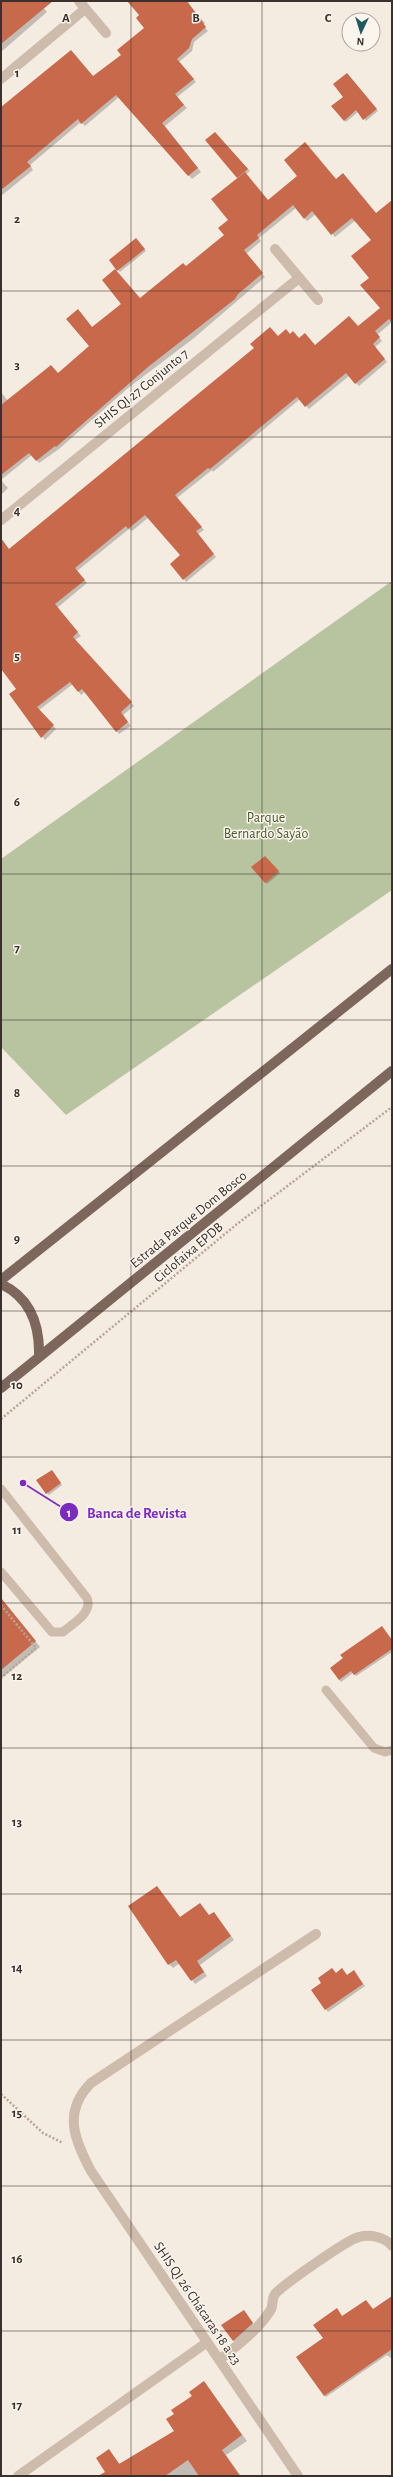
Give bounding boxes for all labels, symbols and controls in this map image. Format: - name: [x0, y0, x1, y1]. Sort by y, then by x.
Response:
- text: A: [62, 12, 70, 25]
- text: B: [192, 12, 200, 25]
- text: C: [325, 12, 332, 25]
- north arrow: [341, 12, 381, 52]
- text: N: [356, 36, 365, 47]
- text: 1: [15, 67, 19, 80]
- text: 2: [14, 213, 20, 226]
- street label: SHIS QI 27 Conjunto 7: [92, 347, 191, 431]
- text: 3: [14, 359, 20, 372]
- text: 4: [14, 505, 21, 518]
- text: 5: [14, 650, 20, 663]
- text: 6: [14, 796, 20, 809]
- park label: Parque Bernardo Sayão: [224, 811, 308, 841]
- text: 7: [14, 942, 20, 955]
- text: 8: [14, 1087, 20, 1100]
- street label: Estrada Parque Dom Bosco: [128, 1169, 249, 1271]
- street label: Ciclofaixa EPDB: [151, 1220, 226, 1286]
- text: 9: [14, 1233, 20, 1246]
- text: 10: [11, 1379, 23, 1392]
- callout: Banca de Revista: [59, 1499, 195, 1526]
- text: Banca de Revista: [87, 1506, 187, 1521]
- text: 1: [67, 1507, 71, 1519]
- text: 11: [12, 1524, 22, 1537]
- text: 12: [12, 1670, 22, 1683]
- text: 13: [12, 1816, 23, 1829]
- text: 14: [11, 1962, 23, 1975]
- text: 15: [12, 2107, 23, 2120]
- street label: SHIS QI 26 Chácaras 18 a 23: [151, 2240, 244, 2368]
- text: 16: [12, 2253, 22, 2266]
- text: 17: [12, 2399, 23, 2412]

